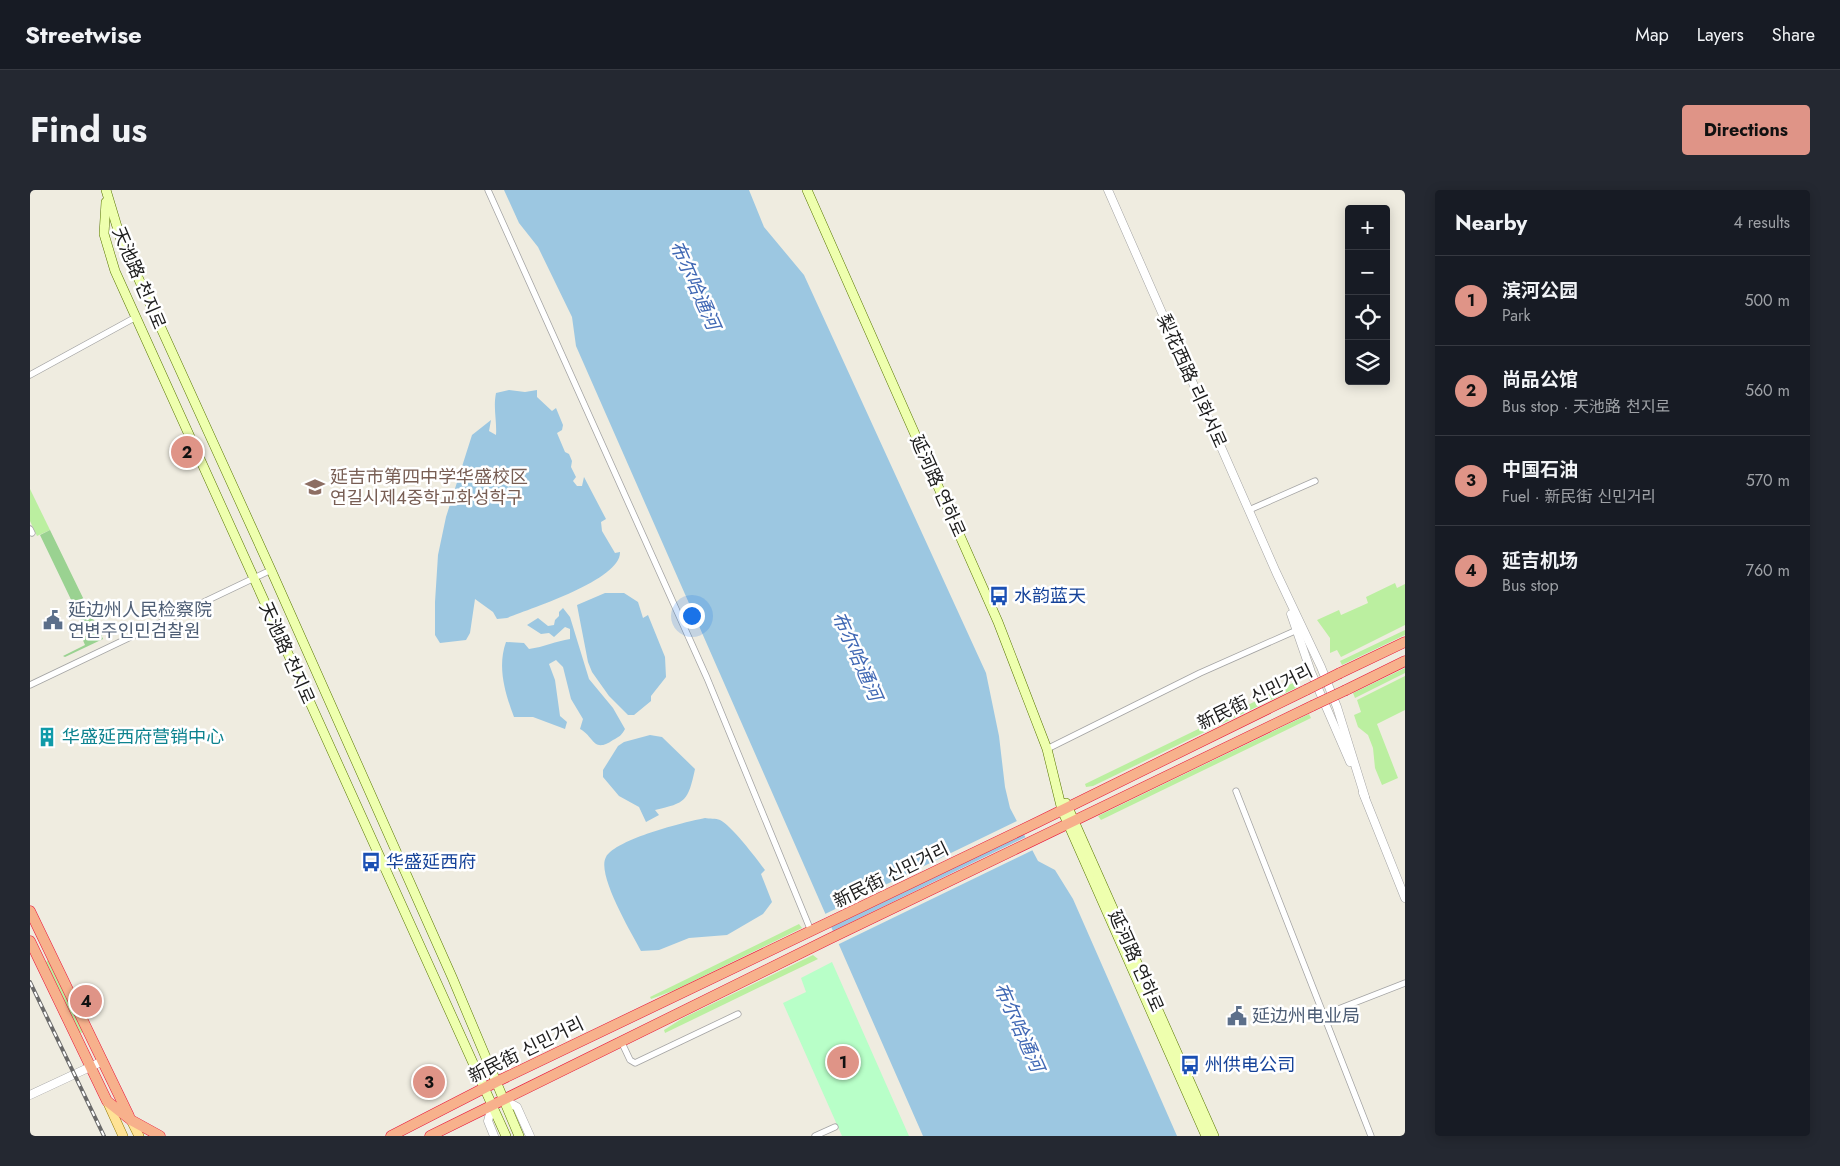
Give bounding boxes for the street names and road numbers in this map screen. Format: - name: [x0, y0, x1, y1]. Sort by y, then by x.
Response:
- street label: 天池路 천지로: [106, 223, 172, 333]
- street label: 梨花西路 리화서로: [1151, 310, 1233, 452]
- street label: 延河路 연하로: [904, 431, 972, 541]
- street label: 天池路 천지로: [253, 598, 321, 708]
- street label: 新民街 신민거리: [1193, 658, 1317, 736]
- street label: 新民街 신민거리: [829, 836, 953, 914]
- street label: 延河路 연하로: [1102, 906, 1170, 1016]
- street label: 新民街 신민거리: [464, 1011, 588, 1089]

